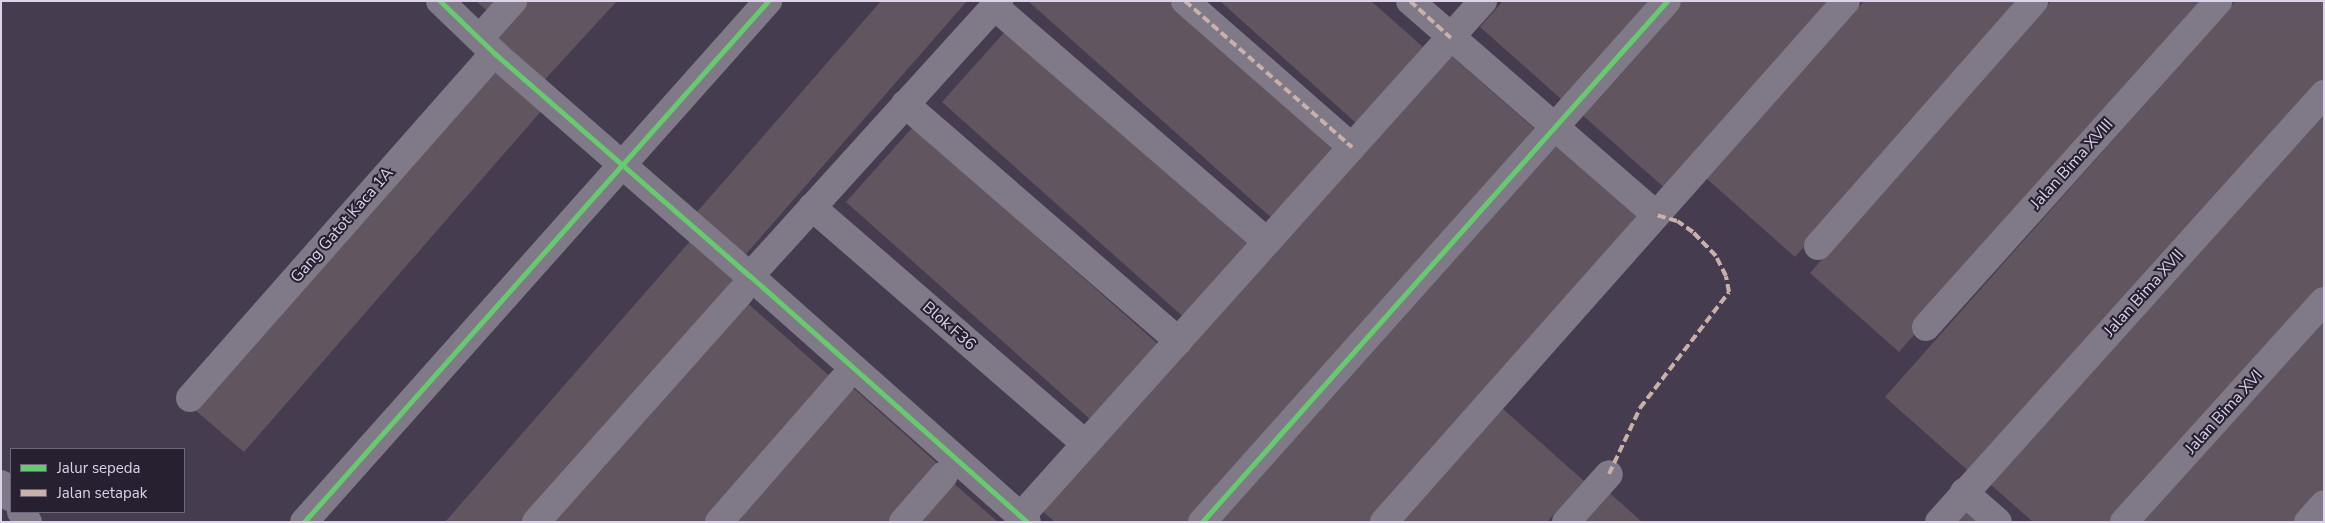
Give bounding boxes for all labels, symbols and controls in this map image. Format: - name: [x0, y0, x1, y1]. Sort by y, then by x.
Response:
- street label: Jalan Bima XVIII: [2027, 115, 2117, 213]
- street label: Gang Gatot Kaca 1A: [287, 163, 397, 287]
- street label: Jalan Bima XVII: [2100, 246, 2188, 340]
- street label: Blok F36: [918, 298, 980, 354]
- street label: Jalan Bima XVI: [2181, 366, 2267, 458]
- legend: [10, 448, 185, 513]
- text: Jalur sepeda: [57, 458, 141, 478]
- text: Jalan setapak: [57, 483, 147, 503]

